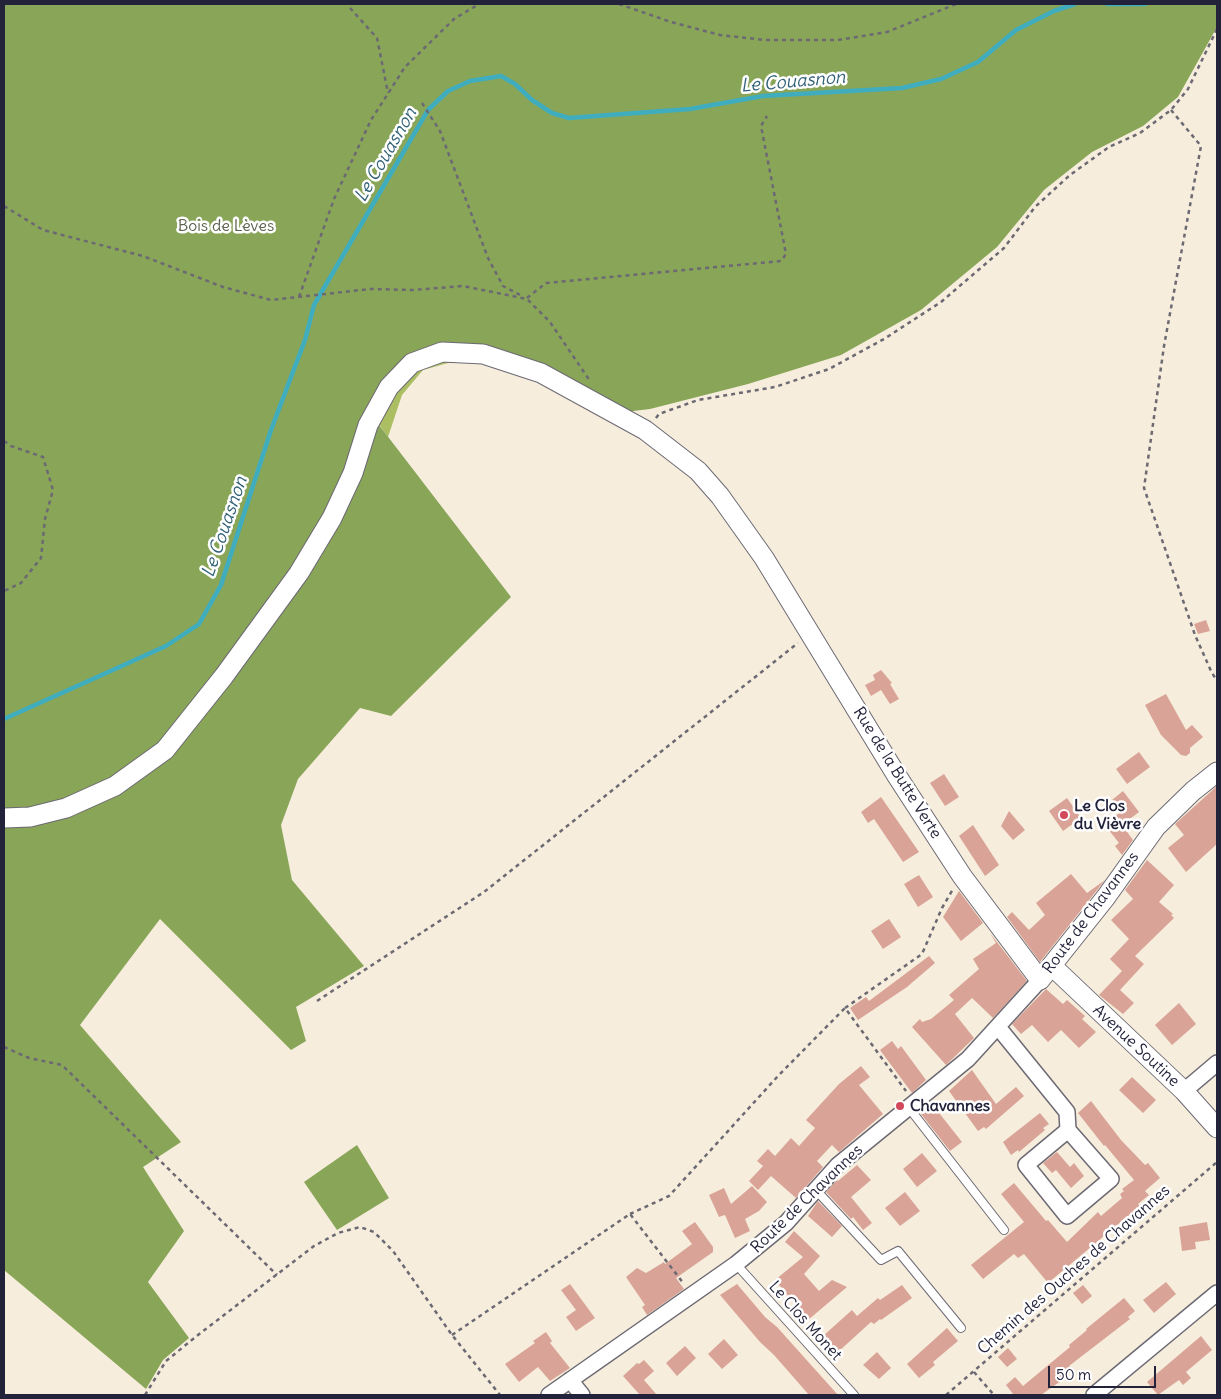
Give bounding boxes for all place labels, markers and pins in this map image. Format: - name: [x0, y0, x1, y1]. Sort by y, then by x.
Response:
- place label: Le Clos du Vièvre: [1074, 796, 1141, 834]
- marker: Le Clos du Vièvre: [1058, 809, 1070, 821]
- place label: Chavannes: [910, 1096, 990, 1116]
- marker: Chavannes: [894, 1100, 906, 1112]

